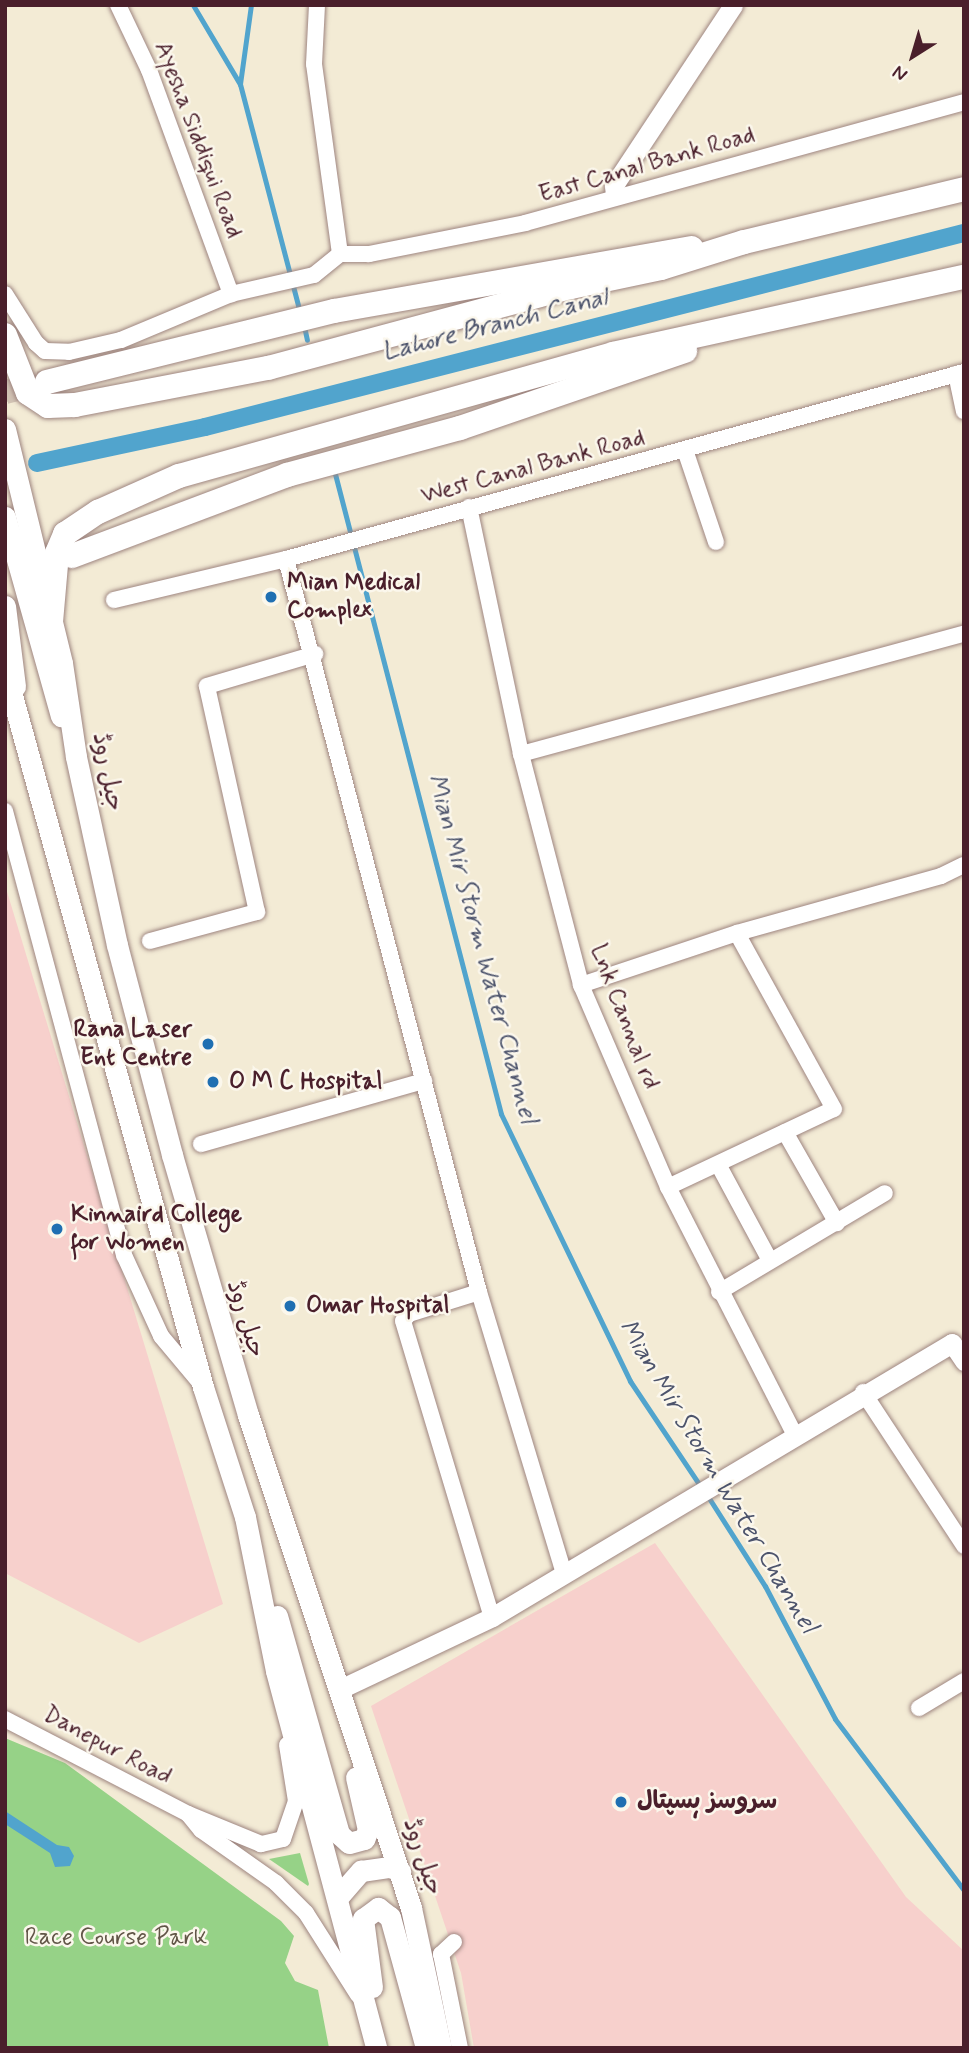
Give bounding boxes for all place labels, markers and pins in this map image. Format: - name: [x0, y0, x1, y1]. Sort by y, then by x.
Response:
- place label: Mian Medical Complex: [287, 569, 425, 625]
- marker: Mian Medical Complex: [261, 587, 281, 607]
- place label: Rana Laser Ent Centre: [75, 1016, 192, 1072]
- marker: Rana Laser Ent Centre: [198, 1034, 218, 1054]
- place label: O M C Hospital: [229, 1068, 388, 1096]
- marker: O M C Hospital: [203, 1072, 223, 1092]
- place label: Kinnaird College for Women: [71, 1201, 241, 1257]
- marker: Kinnaird College for Women: [49, 1221, 65, 1237]
- place label: Omar Hospital: [306, 1292, 455, 1320]
- marker: Omar Hospital: [280, 1296, 300, 1316]
- place label: سروسز ہسپتال: [637, 1788, 777, 1816]
- marker: سروسز ہسپتال: [611, 1792, 631, 1812]

